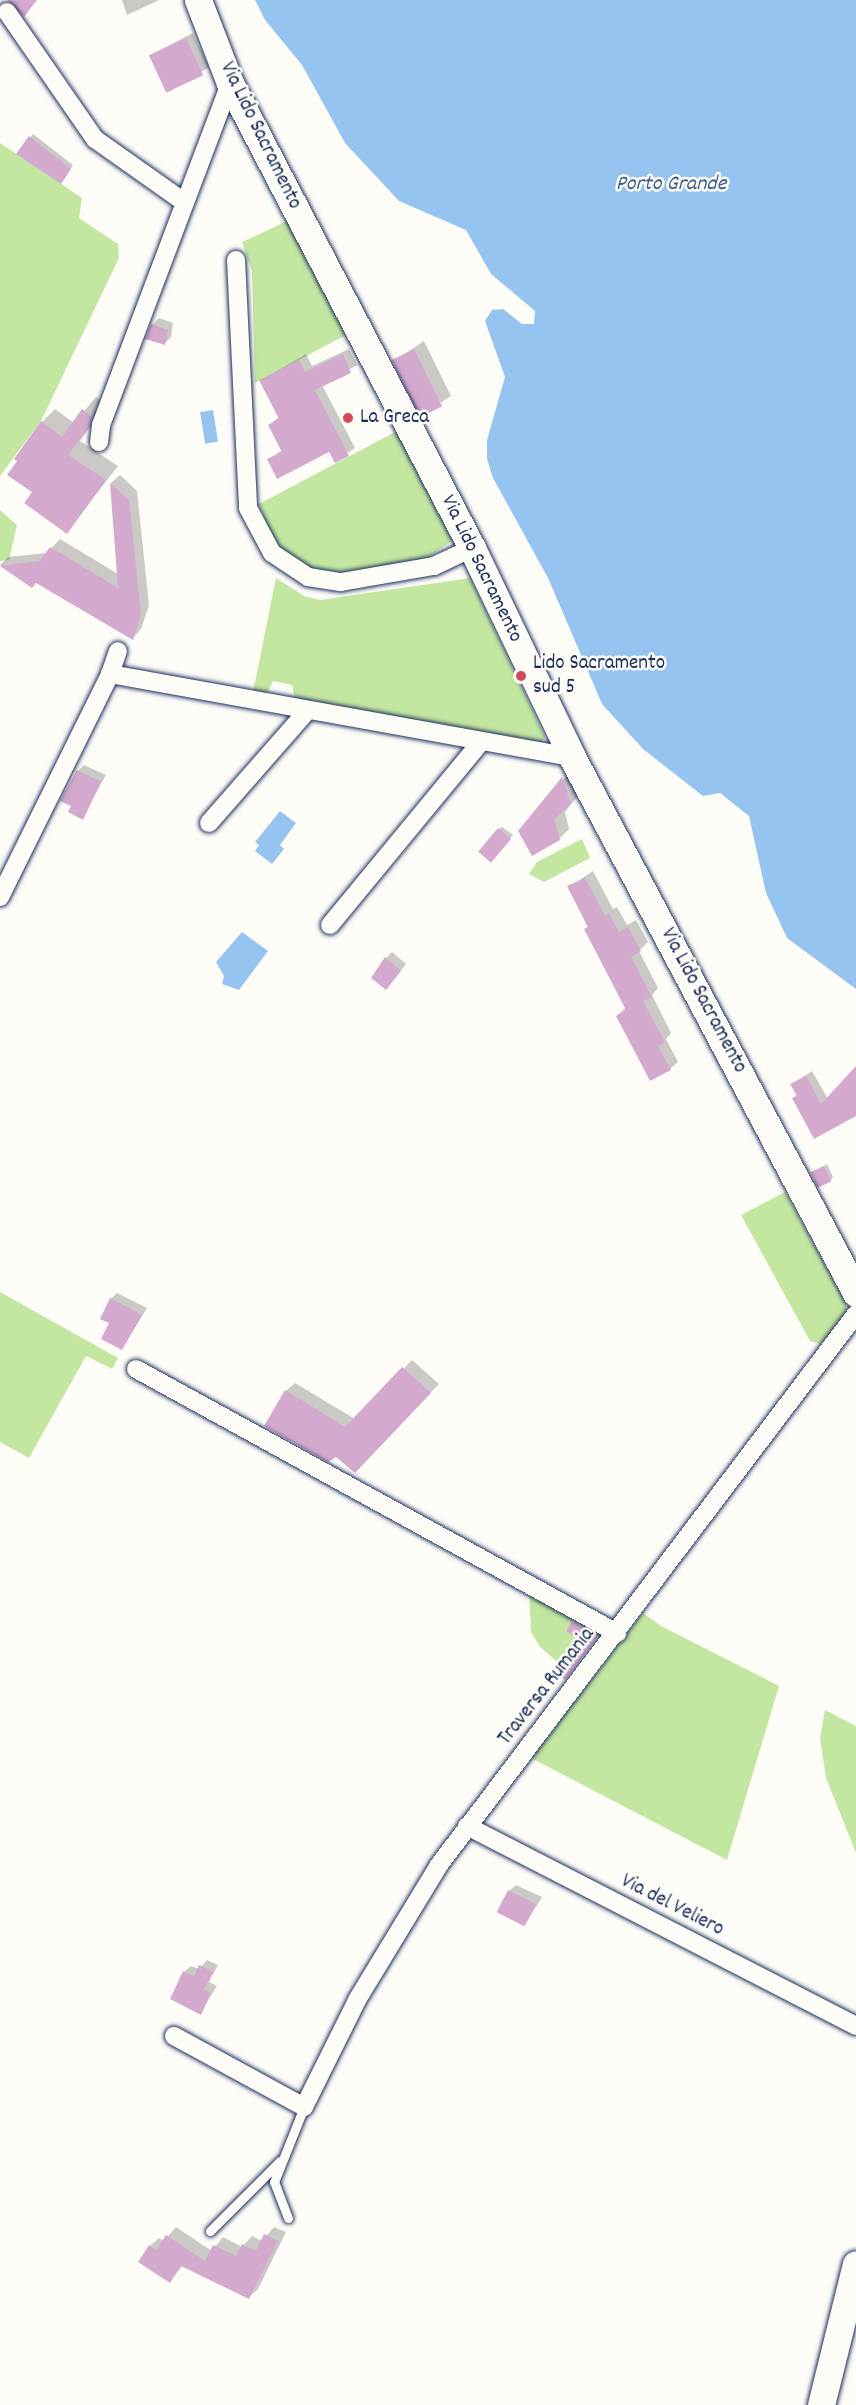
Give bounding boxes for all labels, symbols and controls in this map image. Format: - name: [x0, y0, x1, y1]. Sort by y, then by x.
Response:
- street label: Via Lido Sacramento: [213, 58, 307, 214]
- water label: Porto Grande: [616, 172, 726, 198]
- place label: La Greca: [360, 405, 429, 431]
- marker: La Greca: [341, 411, 355, 425]
- street label: Via Lido Sacramento: [434, 491, 528, 647]
- place label: Lido Sacramento sud 5: [533, 651, 665, 701]
- marker: Lido Sacramento sud 5: [514, 669, 528, 683]
- street label: Via Lido Sacramento: [654, 924, 752, 1078]
- street label: Traversa Rumania: [493, 1623, 601, 1751]
- street label: Via del Veliero: [616, 1869, 728, 1943]

